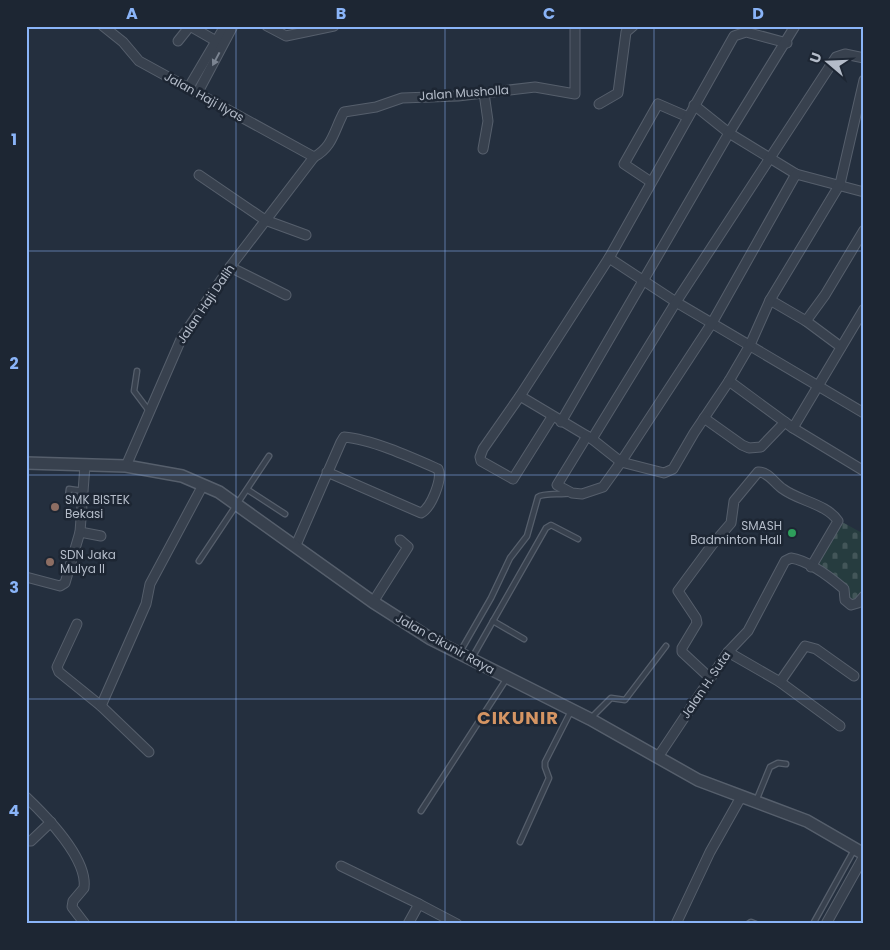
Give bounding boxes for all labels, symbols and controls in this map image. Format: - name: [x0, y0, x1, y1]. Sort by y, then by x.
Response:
- text: A: [126, 2, 138, 25]
- text: B: [336, 2, 346, 25]
- text: C: [543, 2, 555, 25]
- text: D: [752, 2, 764, 25]
- north arrow: [802, 38, 852, 88]
- text: U: [805, 50, 827, 66]
- one-way arrow: [212, 52, 220, 67]
- street label: Jalan Haji Ilyas: [161, 68, 247, 126]
- street label: Jalan Musholla: [418, 81, 509, 104]
- text: 1: [11, 128, 17, 151]
- street label: Jalan Haji Dalih: [173, 261, 238, 347]
- text: 2: [9, 352, 19, 375]
- place label: SMK BISTEK Bekasi: [65, 491, 130, 522]
- marker: SMK BISTEK Bekasi: [49, 501, 61, 513]
- place label: SMASH Badminton Hall: [690, 517, 782, 548]
- marker: SMASH Badminton Hall: [786, 527, 798, 539]
- place label: SDN Jaka Mulya II: [60, 546, 116, 577]
- marker: SDN Jaka Mulya II: [44, 556, 56, 568]
- text: 3: [9, 576, 19, 599]
- street label: Jalan Cikunir Raya: [393, 609, 498, 678]
- street label: Jalan H. Suta: [677, 648, 734, 722]
- district label: CIKUNIR: [477, 705, 559, 730]
- text: 4: [9, 799, 20, 822]

